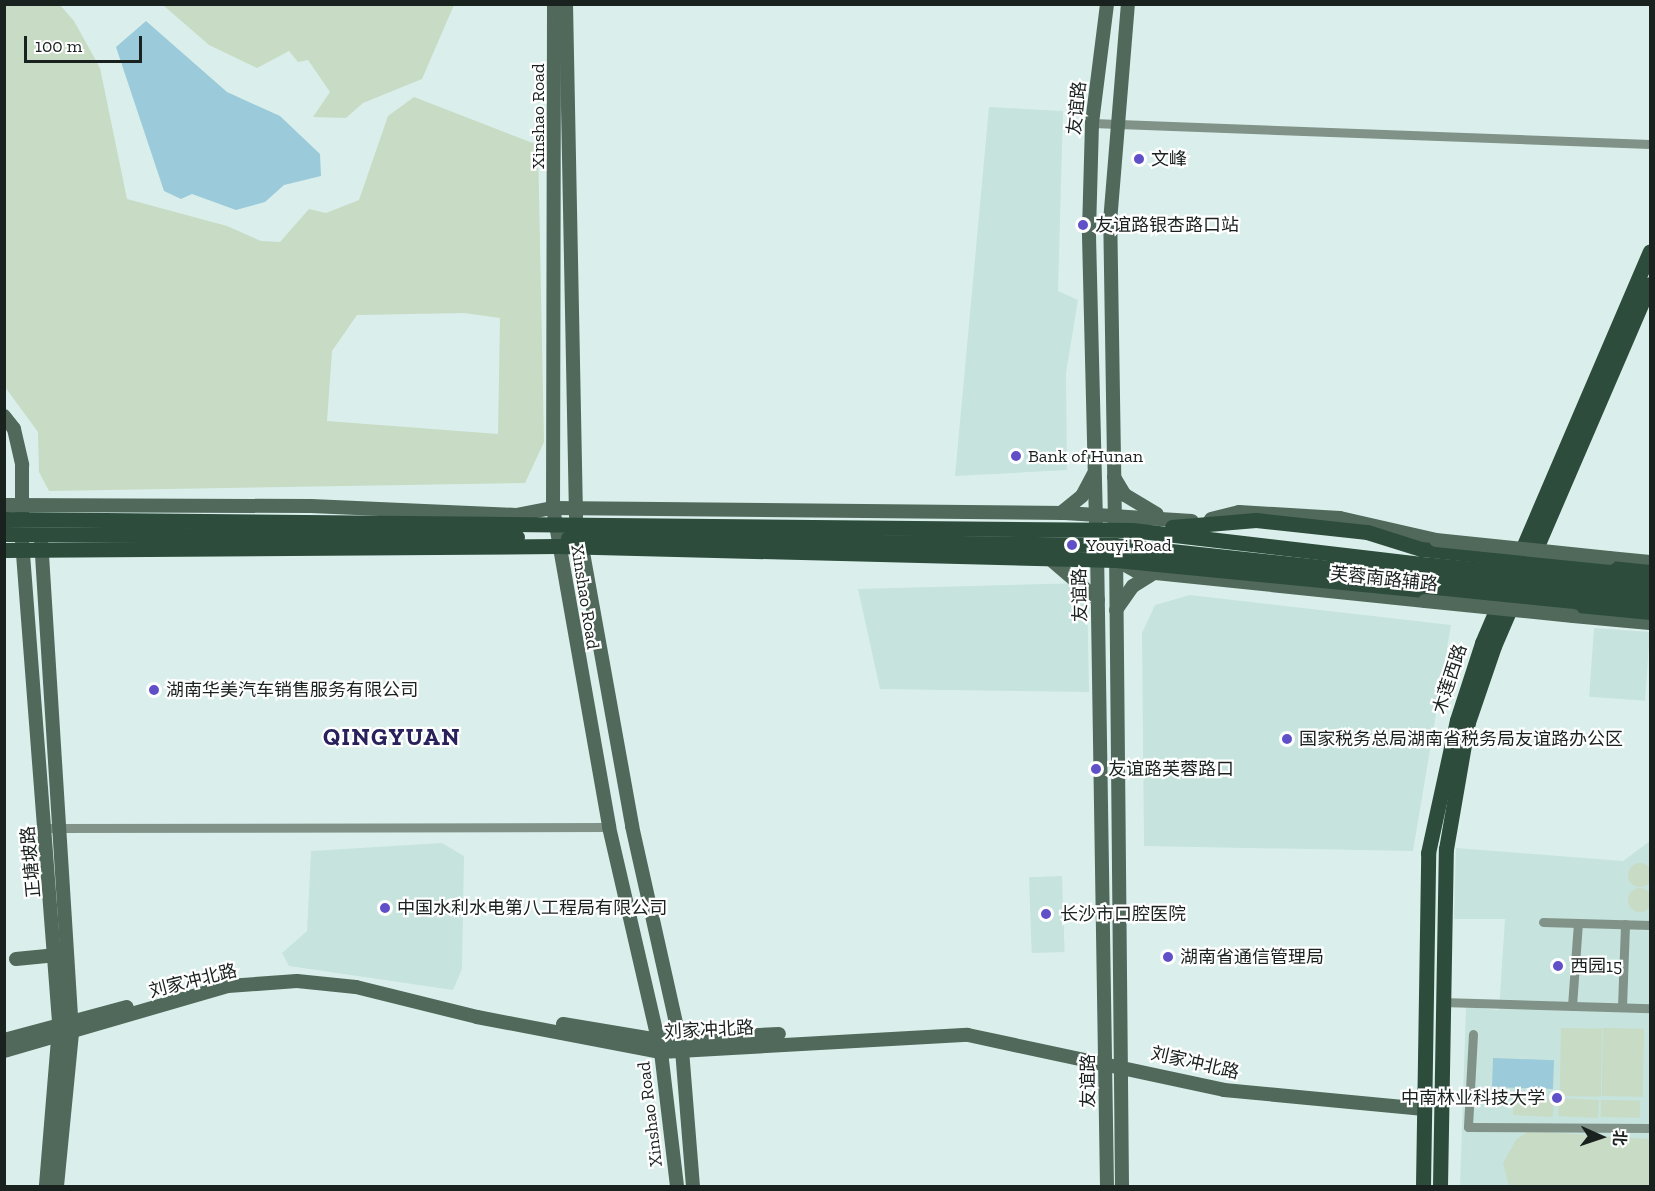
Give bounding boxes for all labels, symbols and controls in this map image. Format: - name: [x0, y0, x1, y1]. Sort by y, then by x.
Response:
- scale bar: [27, 24, 146, 62]
- text: 100 m: [35, 35, 82, 57]
- street label: Xinshao Road: [527, 63, 549, 169]
- street label: 友谊路: [1063, 80, 1091, 136]
- place label: 文峰: [1151, 148, 1187, 170]
- marker: 文峰: [1132, 152, 1146, 166]
- place label: 友谊路银杏路口站: [1095, 214, 1239, 236]
- marker: 友谊路银杏路口站: [1076, 218, 1090, 232]
- place label: Bank of Hunan: [1028, 445, 1143, 467]
- marker: Bank of Hunan: [1009, 449, 1023, 463]
- place label: Youyi Road: [1086, 534, 1172, 556]
- marker: Youyi Road: [1063, 536, 1081, 554]
- street label: Xinshao Road: [566, 543, 604, 651]
- street label: 芙蓉南路辅路: [1329, 563, 1439, 595]
- street label: 友谊路: [1069, 568, 1091, 622]
- street label: 木莲西路: [1429, 641, 1471, 717]
- place label: 湖南华美汽车销售服务有限公司: [166, 679, 418, 701]
- marker: 湖南华美汽车销售服务有限公司: [147, 683, 161, 697]
- district label: QINGYUAN: [323, 723, 461, 751]
- place label: 国家税务总局湖南省税务局友谊路办公区: [1299, 728, 1623, 750]
- marker: 国家税务总局湖南省税务局友谊路办公区: [1280, 732, 1294, 746]
- place label: 友谊路芙蓉路口: [1108, 758, 1234, 780]
- marker: 友谊路芙蓉路口: [1089, 762, 1103, 776]
- street label: 正塘坡路: [17, 825, 45, 899]
- place label: 中国水利水电第八工程局有限公司: [397, 897, 667, 919]
- marker: 中国水利水电第八工程局有限公司: [378, 901, 392, 915]
- place label: 长沙市口腔医院: [1060, 903, 1186, 925]
- marker: 长沙市口腔医院: [1037, 905, 1055, 923]
- place label: 湖南省通信管理局: [1180, 946, 1324, 968]
- marker: 湖南省通信管理局: [1161, 950, 1175, 964]
- place label: 西园15: [1570, 955, 1622, 977]
- marker: 西园15: [1551, 959, 1565, 973]
- street label: 刘家冲北路: [147, 960, 239, 1002]
- street label: 刘家冲北路: [663, 1017, 755, 1043]
- street label: 刘家冲北路: [1149, 1042, 1241, 1084]
- street label: 友谊路: [1077, 1054, 1099, 1108]
- street label: Xinshao Road: [633, 1060, 667, 1168]
- place label: 中南林业科技大学: [1401, 1087, 1545, 1109]
- marker: 中南林业科技大学: [1550, 1091, 1564, 1105]
- north arrow: [1571, 1107, 1631, 1167]
- text: 北: [1610, 1129, 1629, 1146]

